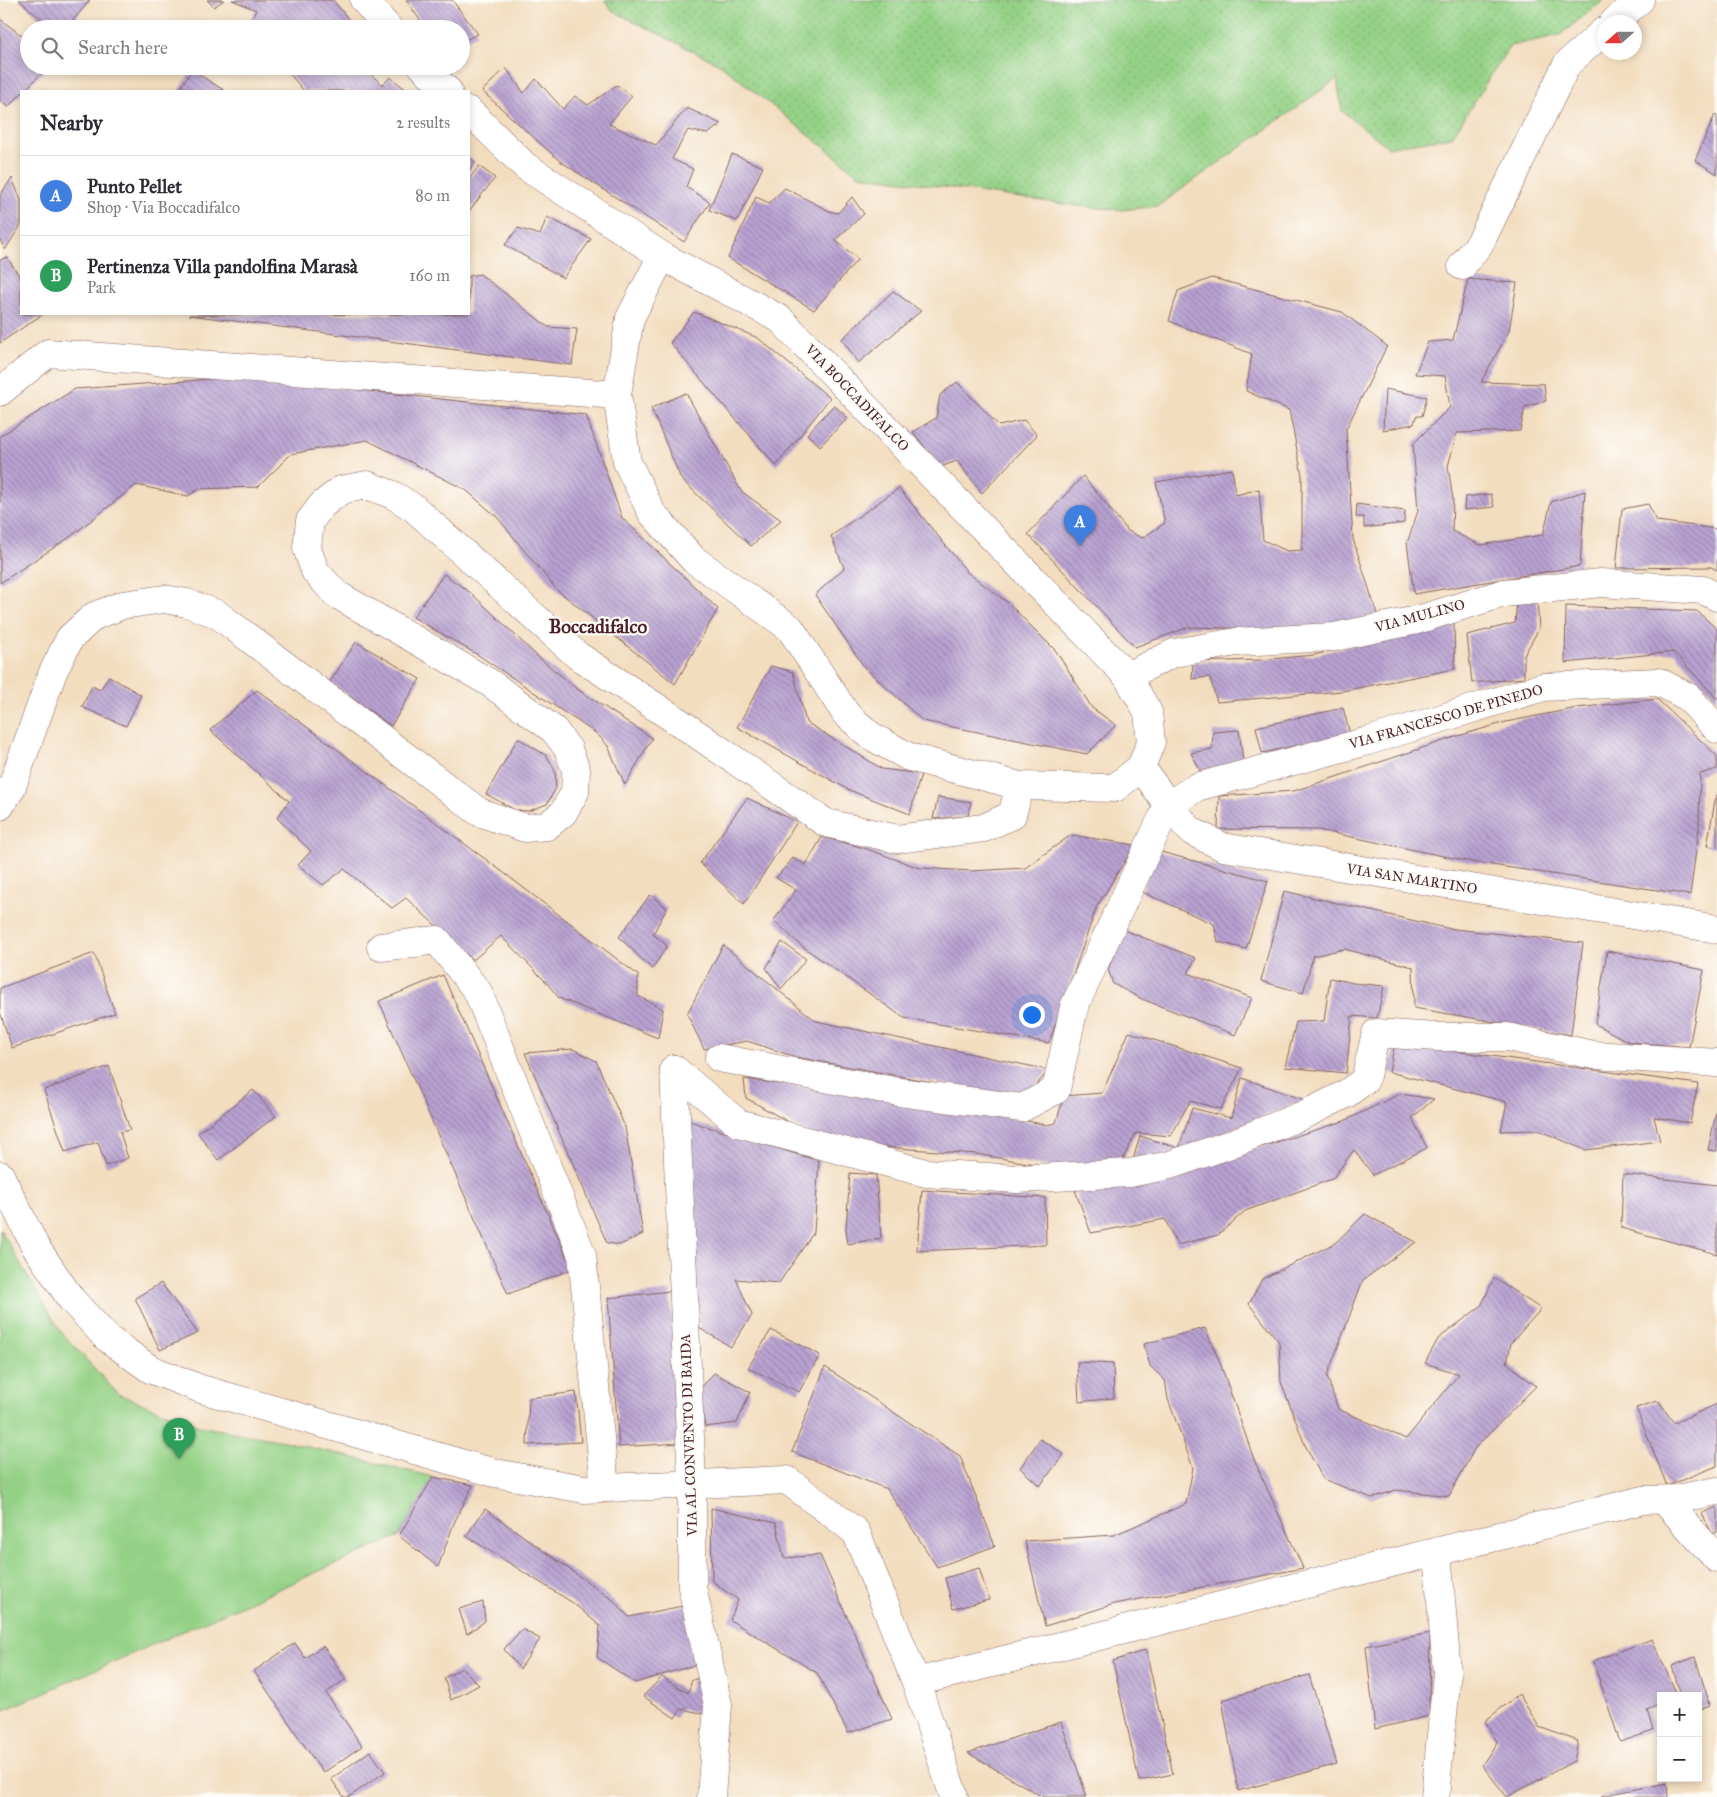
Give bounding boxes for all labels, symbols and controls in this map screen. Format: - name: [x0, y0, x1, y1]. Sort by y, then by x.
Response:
- north arrow: [1597, 15, 1642, 60]
- search box: [20, 20, 470, 75]
- icon: search: [38, 34, 66, 62]
- text: Search here: [78, 36, 168, 59]
- text: Nearby: [40, 110, 103, 136]
- text: 2 results: [396, 113, 450, 132]
- text: Punto Pellet: [87, 175, 182, 198]
- text: A: [51, 186, 61, 205]
- text: 80 m: [415, 186, 450, 205]
- text: Shop · Via Boccadifalco: [87, 198, 240, 217]
- text: Pertinenza Villa pandolfina Marasà: [87, 255, 358, 278]
- text: B: [51, 266, 61, 285]
- text: 160 m: [409, 266, 450, 285]
- text: Park: [87, 278, 116, 297]
- street label: VIA BOCCADIFALCO: [801, 340, 912, 455]
- pin: A: [1064, 505, 1096, 546]
- street label: VIA MULINO: [1372, 596, 1467, 636]
- district label: Boccadifalco: [549, 615, 647, 638]
- street label: VIA FRANCESCO DE PINEDO: [1346, 681, 1545, 753]
- street label: VIA SAN MARTINO: [1344, 860, 1479, 898]
- your location: [1019, 1002, 1045, 1028]
- street label: VIA AL CONVENTO DI BAIDA: [677, 1333, 701, 1538]
- pin: B: [163, 1418, 195, 1459]
- map controls: [1657, 1692, 1702, 1782]
- button: +: [1657, 1692, 1702, 1737]
- button: −: [1657, 1737, 1702, 1782]

